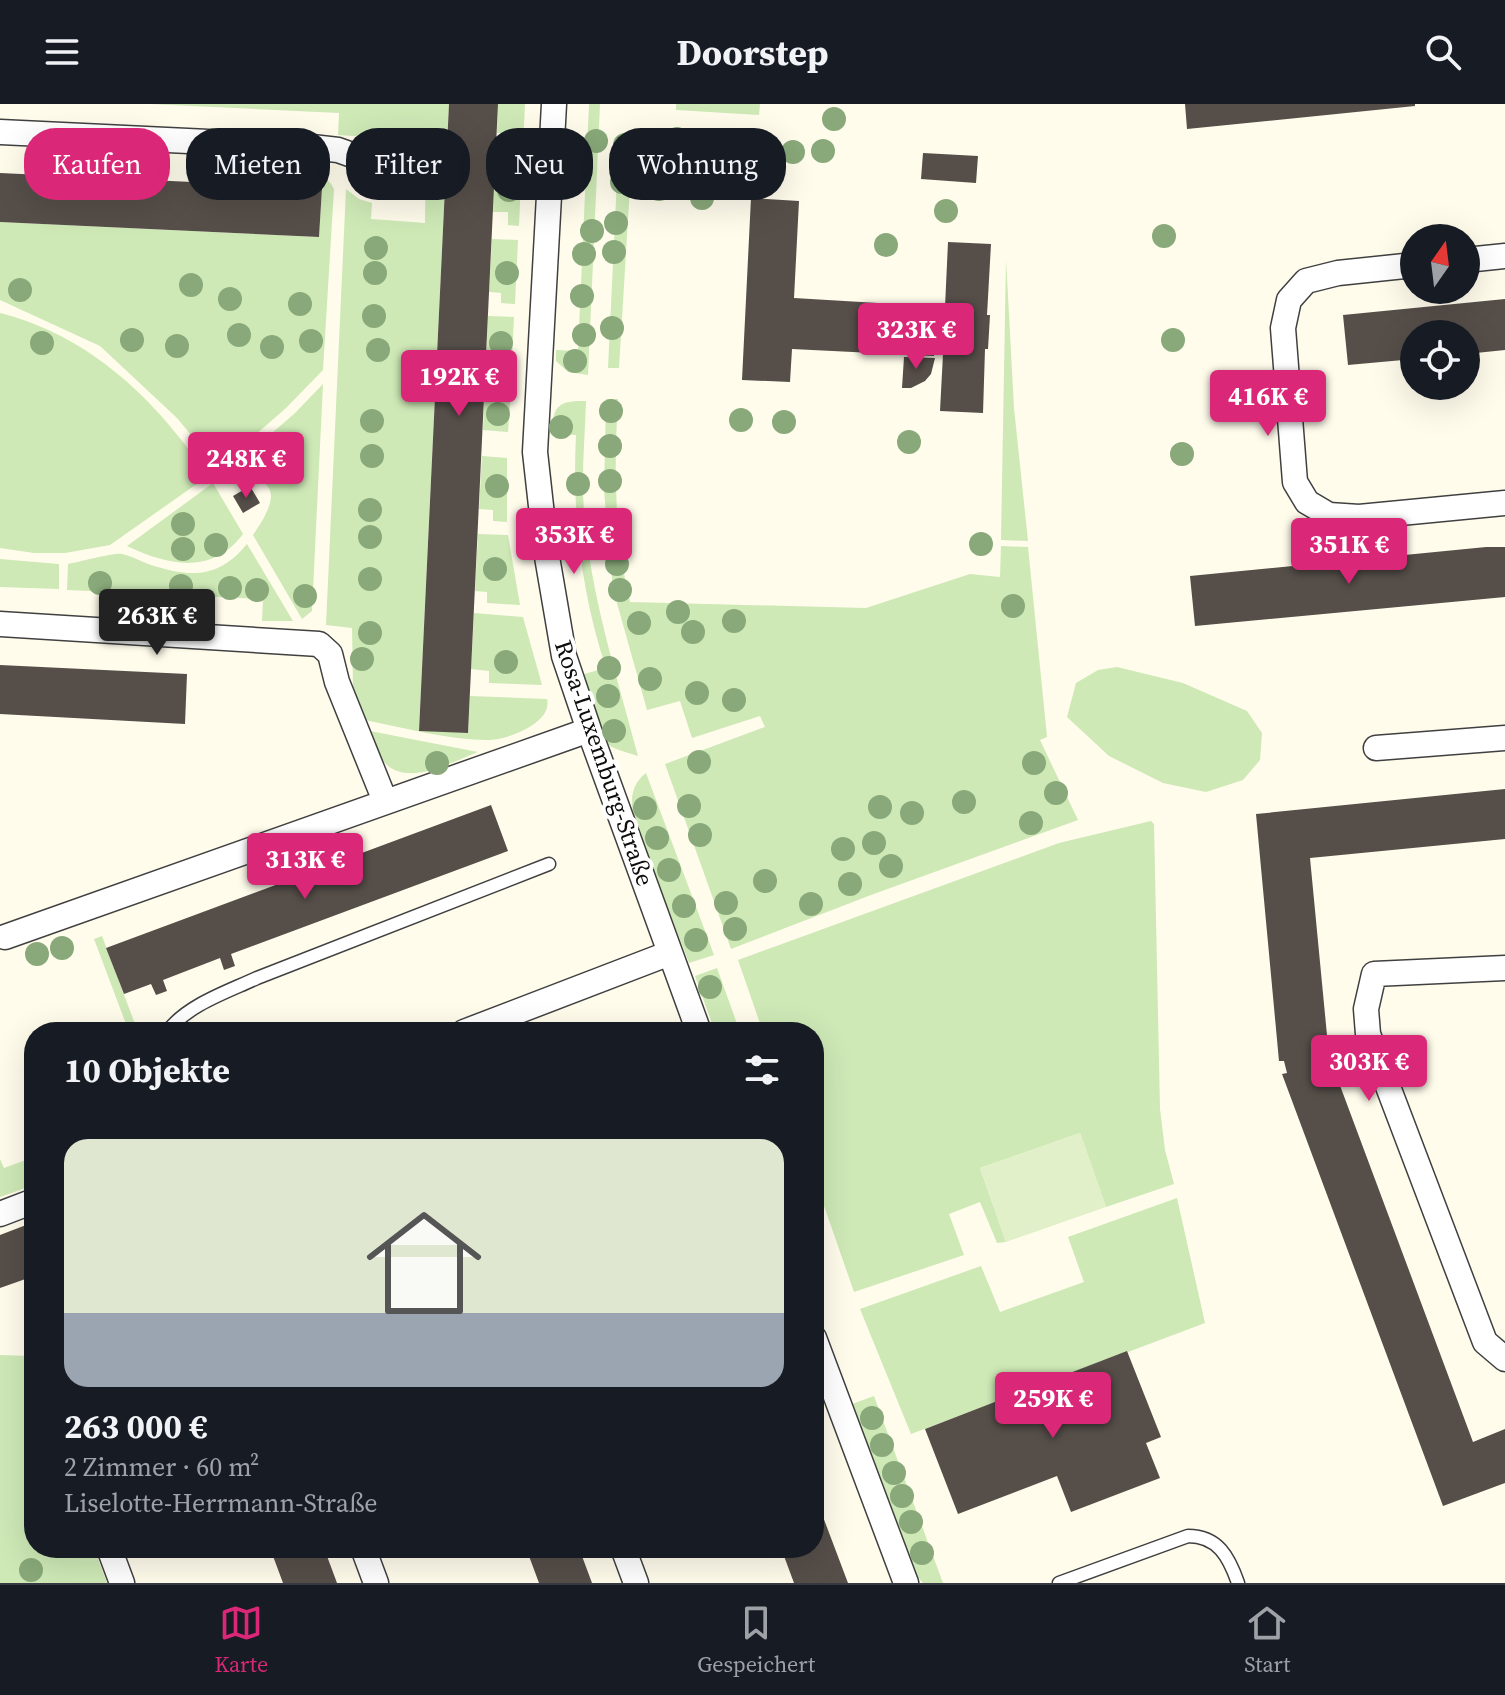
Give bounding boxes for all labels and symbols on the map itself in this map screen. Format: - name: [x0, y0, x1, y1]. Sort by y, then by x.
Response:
- north arrow: [1400, 224, 1480, 304]
- pin: 323K €: [851, 303, 981, 371]
- pin: 192K €: [394, 350, 524, 418]
- pin: 416K €: [1203, 370, 1333, 438]
- pin: 248K €: [181, 432, 311, 500]
- pin: 353K €: [509, 508, 639, 576]
- pin: 351K €: [1284, 518, 1414, 586]
- pin: 263K €: [92, 589, 222, 657]
- street label: Rosa-Luxemburg-Straße: [547, 635, 662, 890]
- pin: 313K €: [240, 833, 370, 901]
- pin: 303K €: [1304, 1035, 1434, 1103]
- pin: 259K €: [988, 1372, 1118, 1440]

